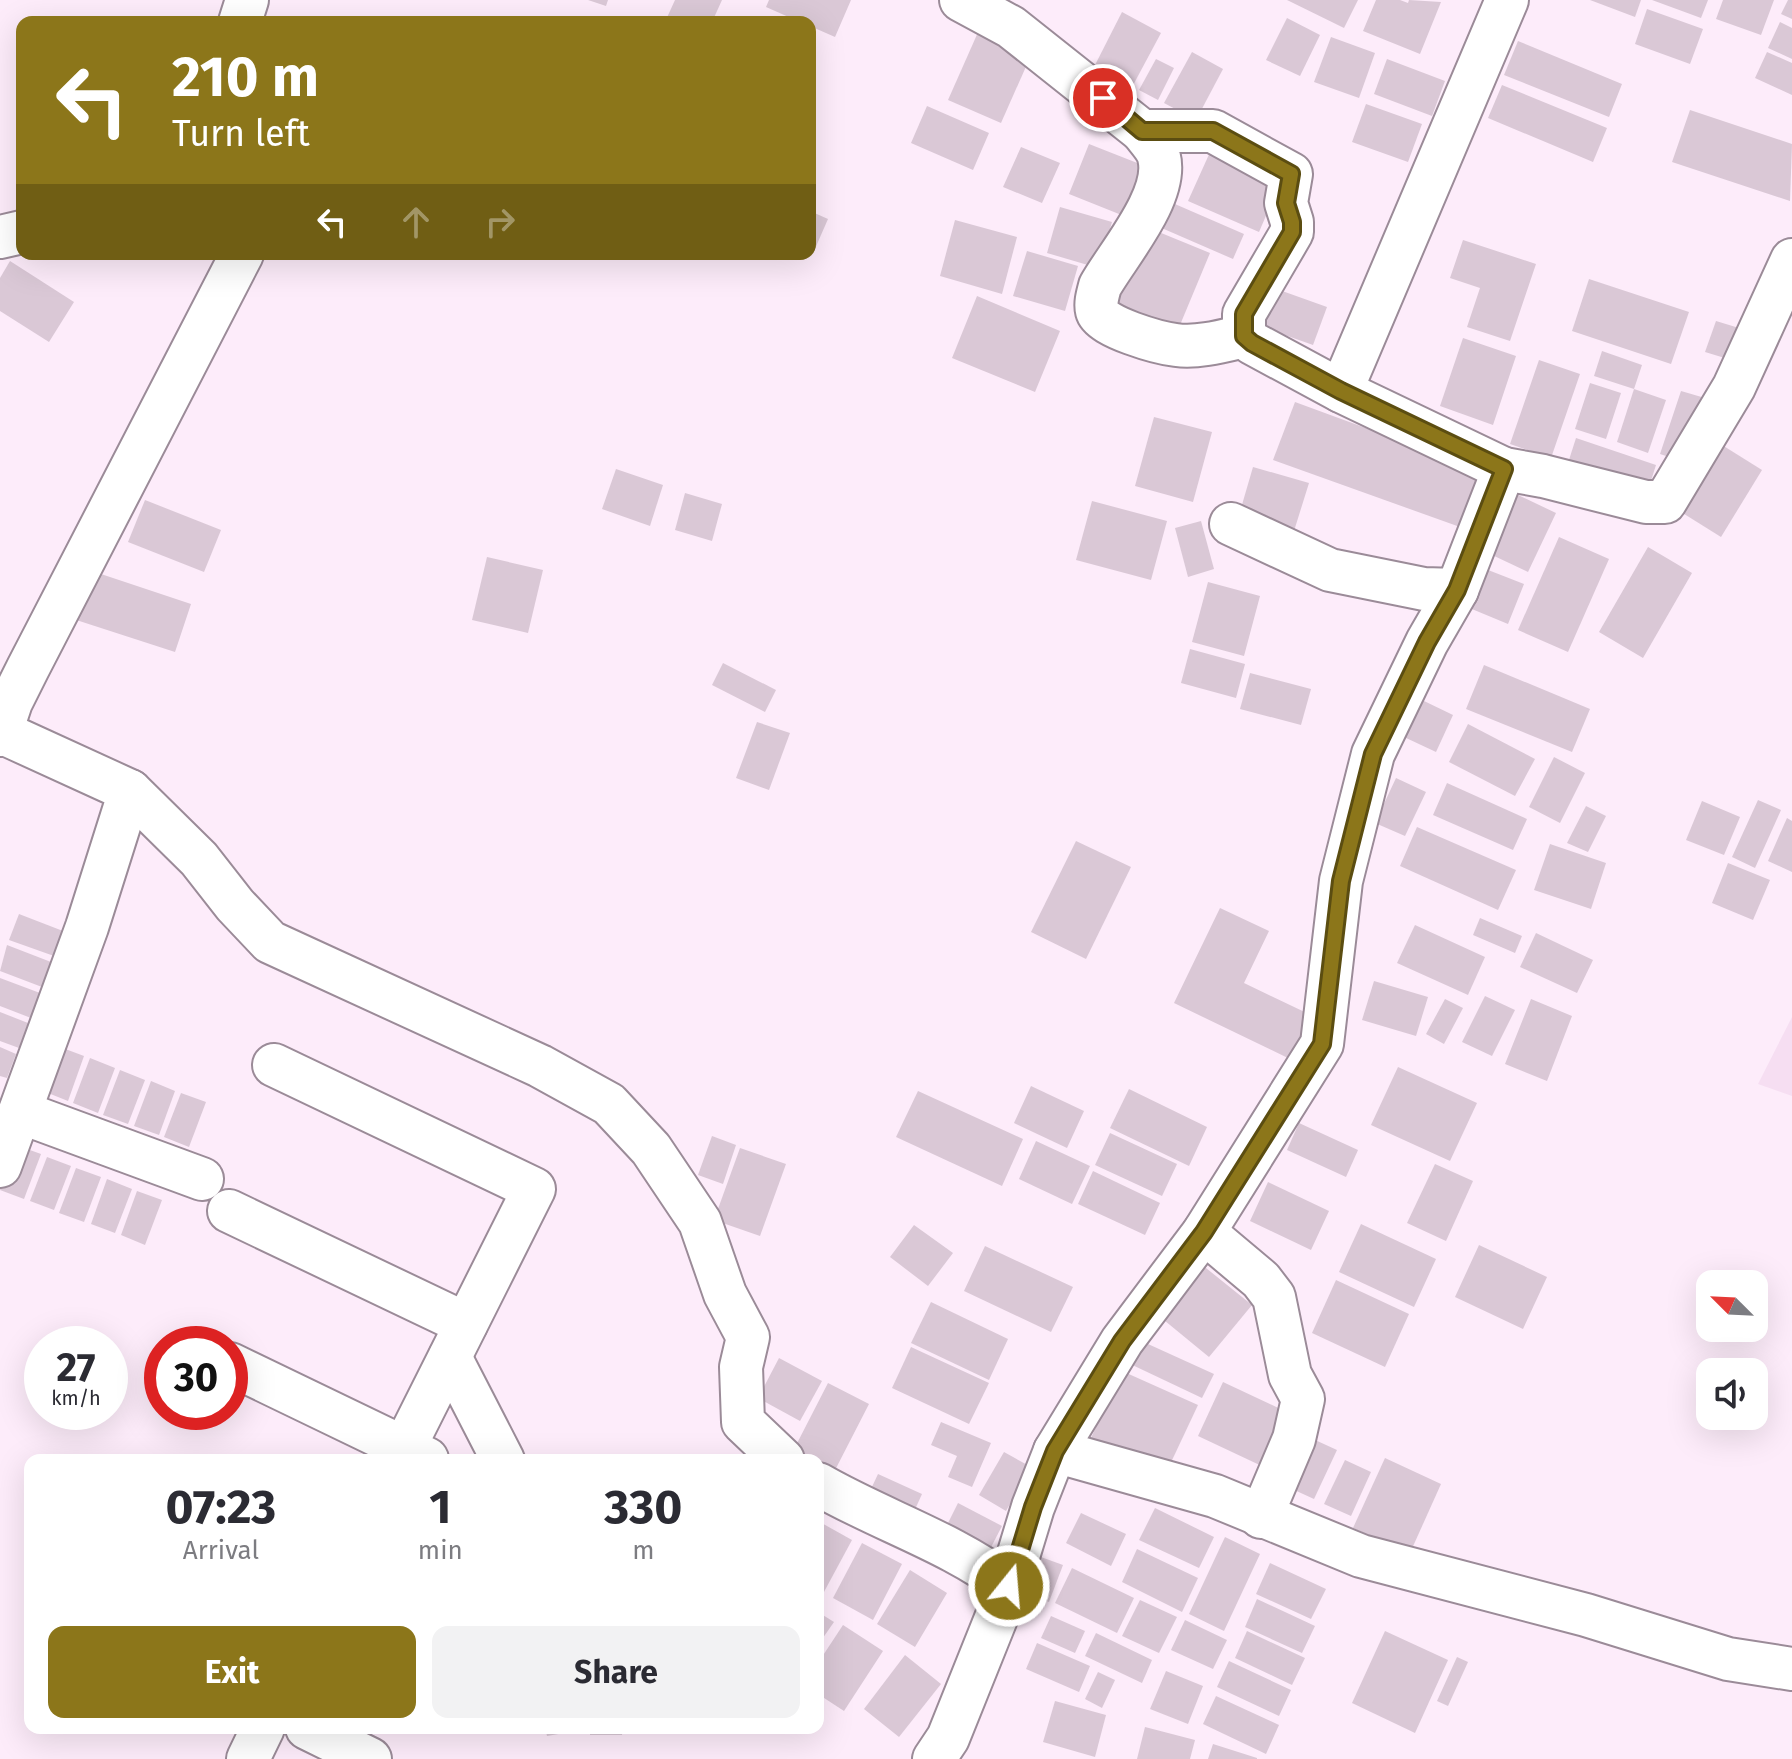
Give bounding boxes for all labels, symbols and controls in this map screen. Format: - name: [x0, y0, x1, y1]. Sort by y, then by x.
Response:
- text: 210 m: [172, 44, 319, 111]
- icon: left: [40, 48, 144, 152]
- pin: [1069, 64, 1137, 132]
- icon: arrive: [1081, 76, 1125, 120]
- text: Turn left: [172, 112, 310, 156]
- icon: left: [310, 200, 354, 244]
- icon: ahead: [394, 200, 438, 244]
- icon: right: [478, 200, 522, 244]
- north arrow: [1696, 1270, 1768, 1342]
- map controls: [1696, 1270, 1768, 1430]
- speed limit sign: 30: [144, 1326, 248, 1430]
- text: 27: [57, 1344, 96, 1392]
- button: sound: [1696, 1358, 1768, 1430]
- text: km/h: [51, 1386, 101, 1410]
- text: 07:23: [166, 1478, 276, 1536]
- text: 1: [429, 1478, 451, 1536]
- text: 330: [604, 1478, 682, 1536]
- text: Arrival: [183, 1535, 259, 1566]
- text: min: [418, 1535, 463, 1566]
- text: m: [632, 1535, 654, 1566]
- position arrow: [967, 1544, 1051, 1628]
- button: Exit: [48, 1626, 416, 1718]
- button: Share: [432, 1626, 800, 1718]

